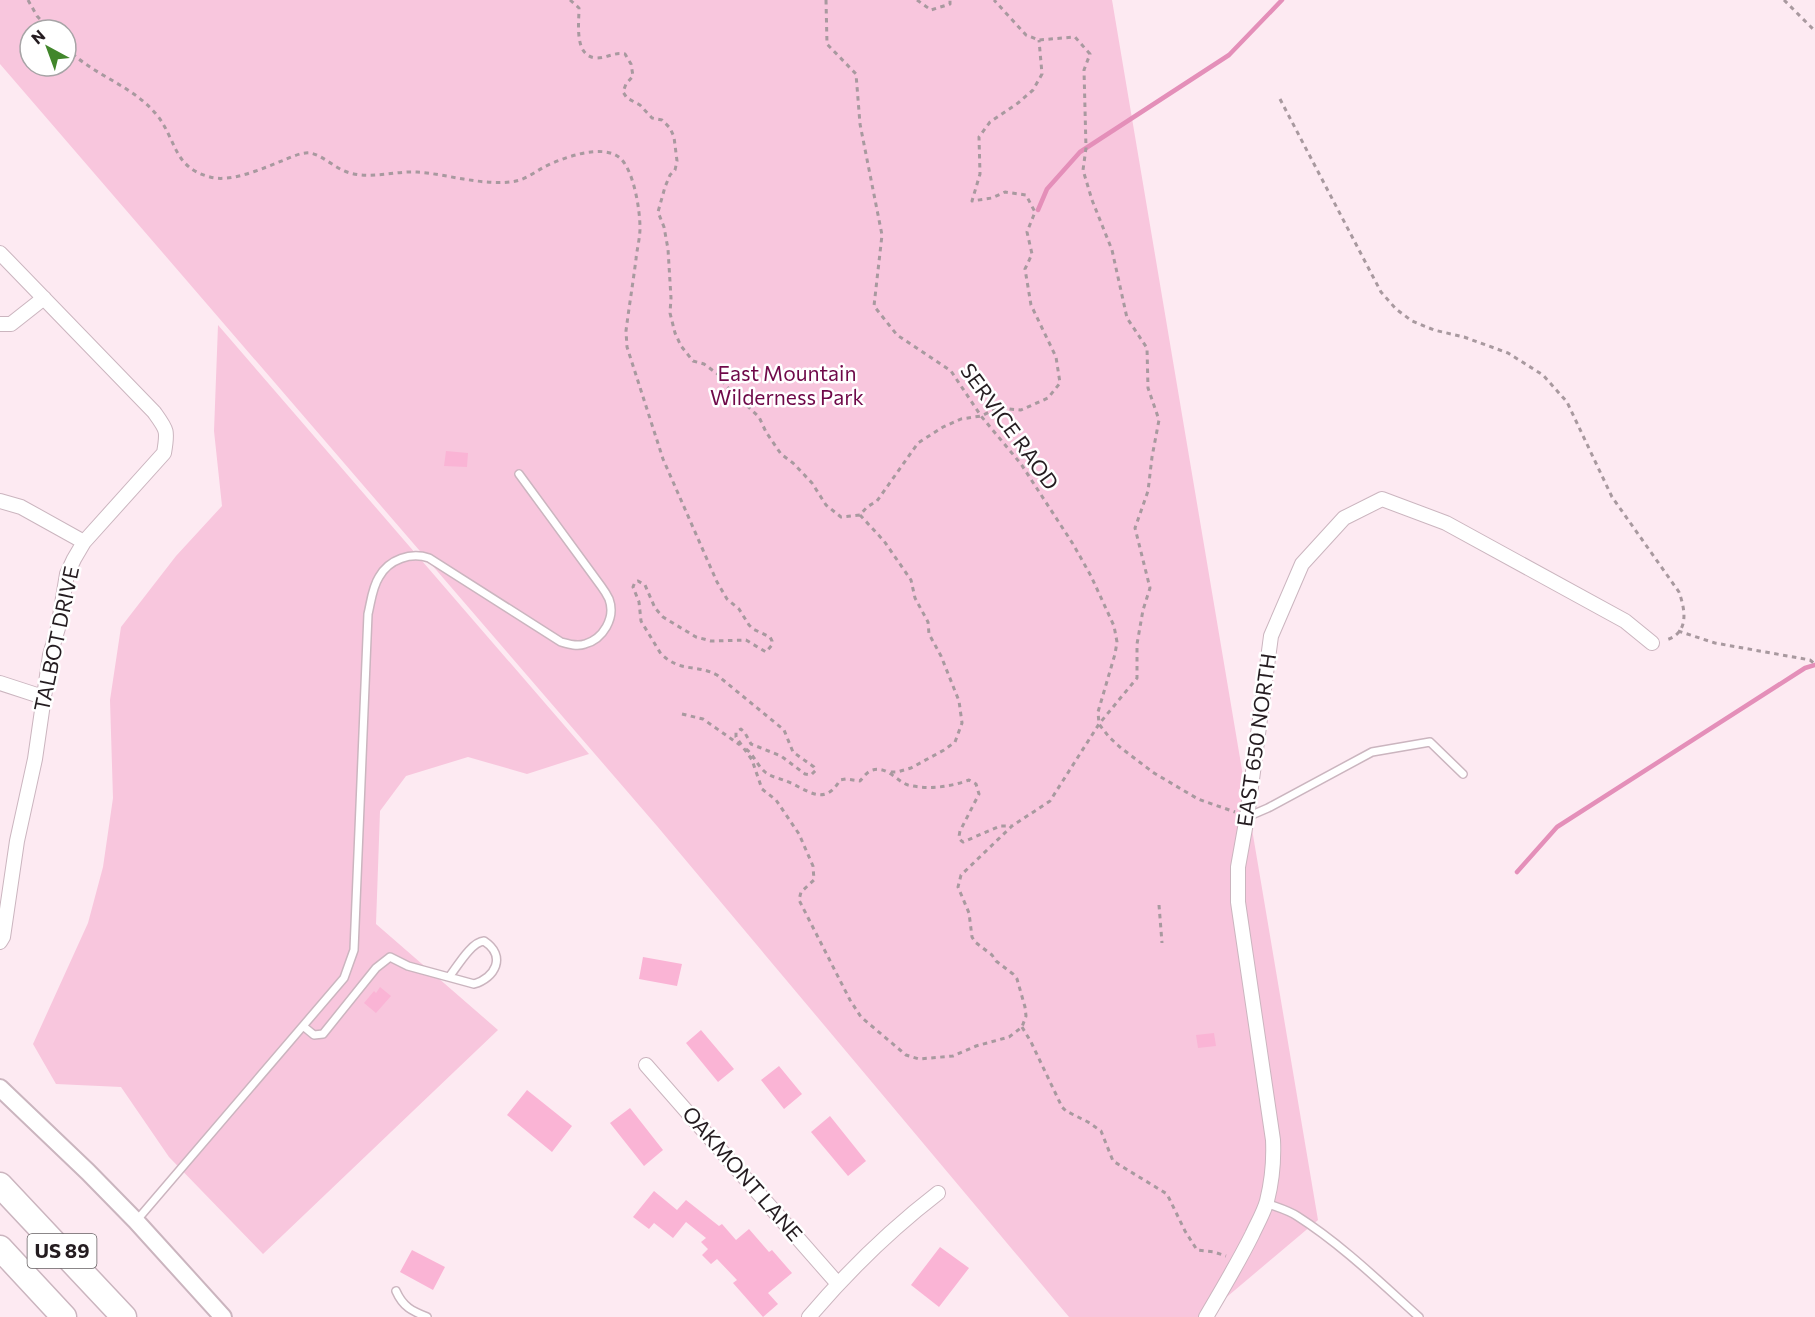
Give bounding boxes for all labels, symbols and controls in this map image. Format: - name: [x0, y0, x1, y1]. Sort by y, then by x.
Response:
- north arrow: [18, 18, 78, 78]
- text: N: [27, 25, 49, 47]
- street label: SERVICE RAOD: [956, 358, 1064, 494]
- park label: East Mountain Wilderness Park: [710, 360, 864, 409]
- street label: TALBOT DRIVE: [28, 564, 83, 714]
- street label: EAST 650 NORTH: [1231, 651, 1280, 828]
- street label: OAKMONT LANE: [678, 1101, 808, 1245]
- road number: US 89: [28, 1234, 97, 1268]

